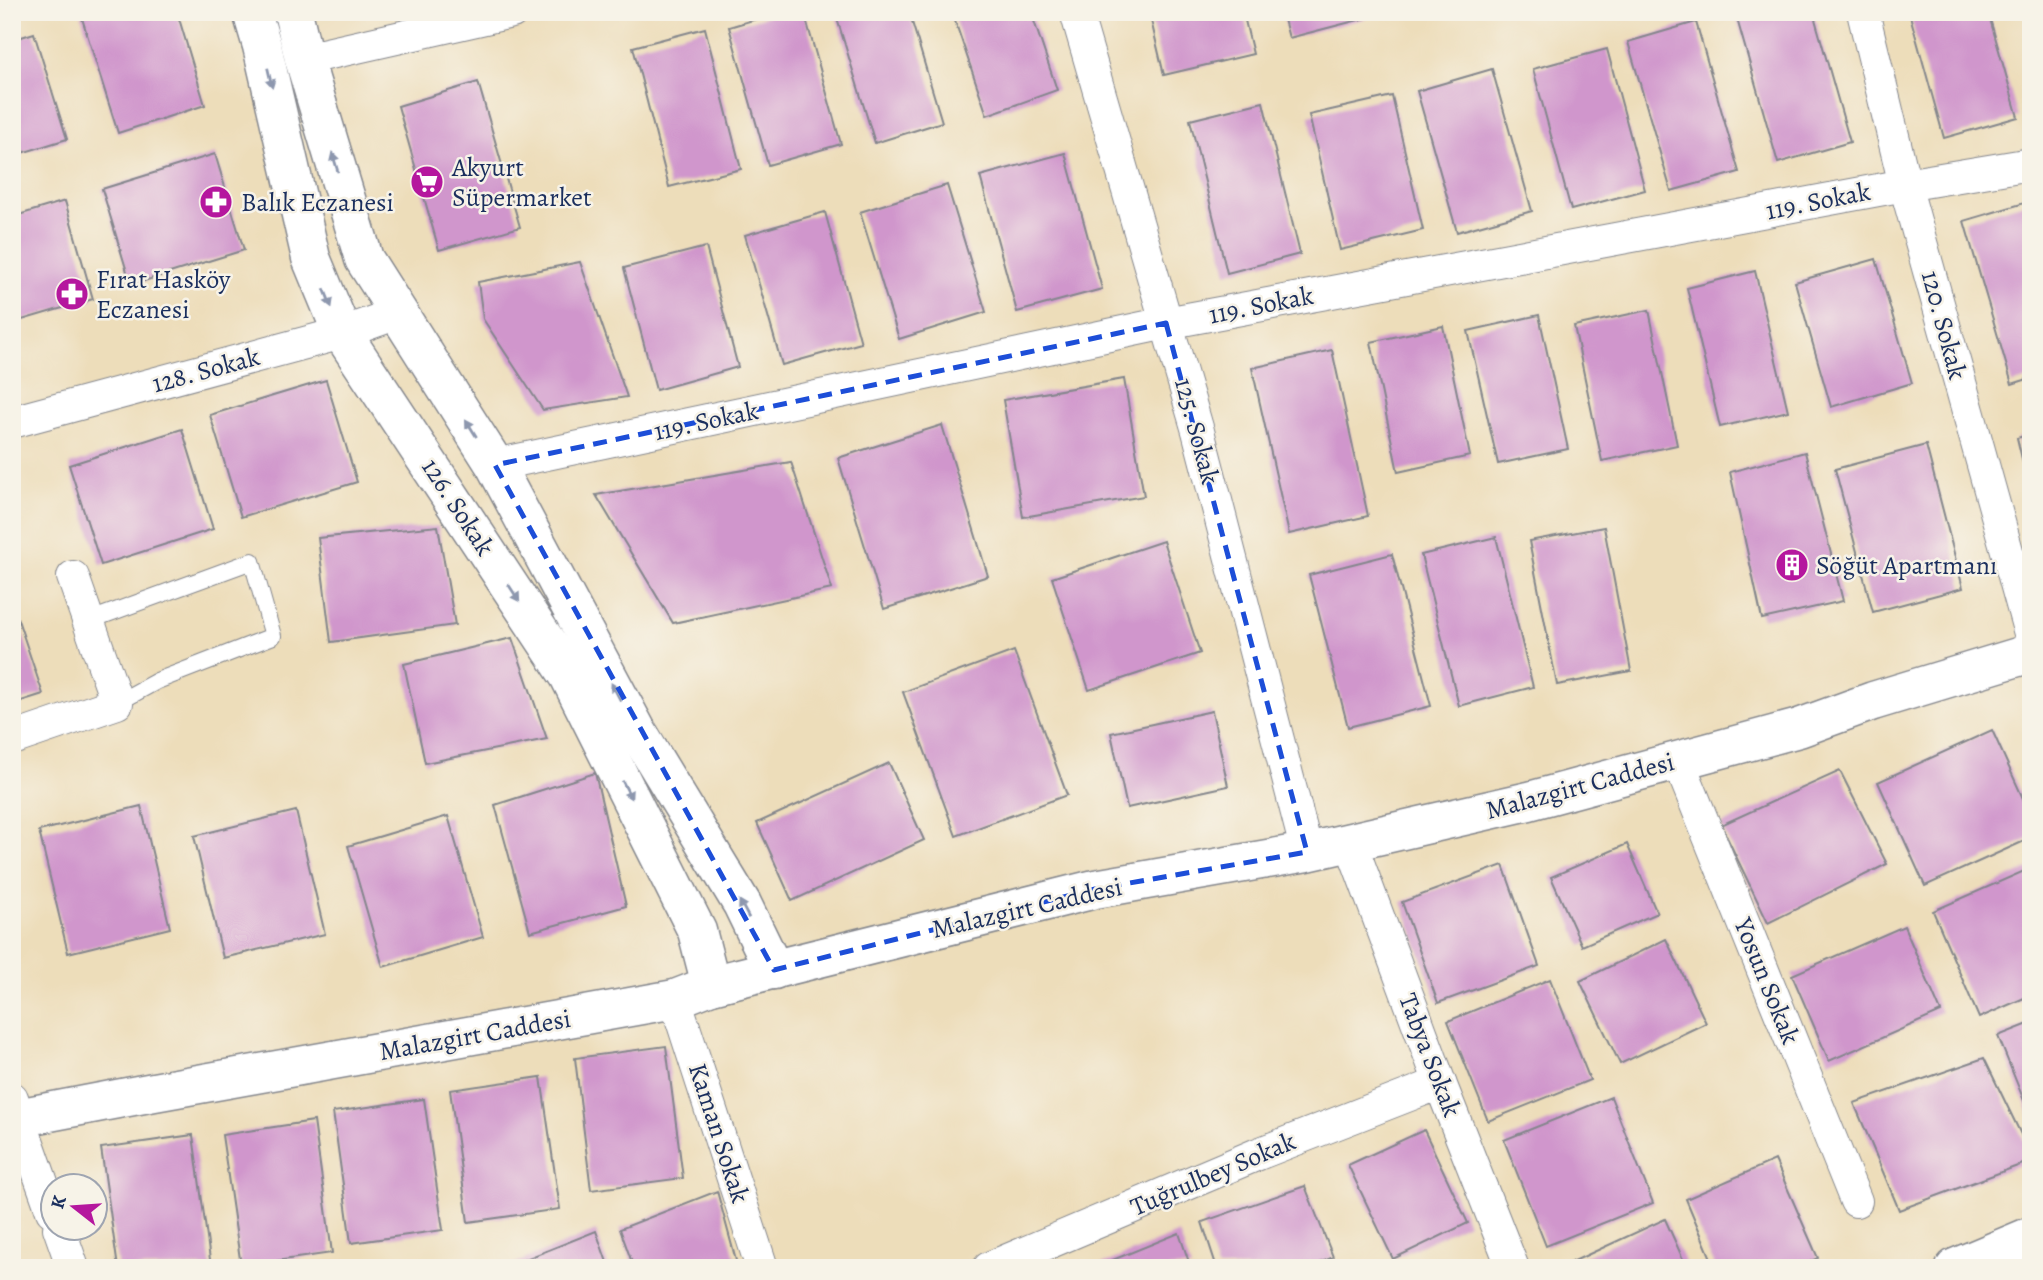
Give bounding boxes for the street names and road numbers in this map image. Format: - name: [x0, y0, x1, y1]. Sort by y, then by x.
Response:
- street label: 119. Sokak: [1763, 174, 1873, 228]
- street label: 120. Sokak: [1913, 267, 1975, 383]
- street label: 119. Sokak: [1206, 278, 1316, 332]
- street label: 128. Sokak: [148, 339, 264, 401]
- street label: 125. Sokak: [1166, 374, 1228, 488]
- street label: 119. Sokak: [651, 393, 761, 449]
- street label: 126. Sokak: [414, 452, 503, 562]
- street label: Malazgirt Caddesi: [1482, 744, 1678, 828]
- street label: Malazgirt Caddesi: [929, 869, 1125, 947]
- street label: Yosun Sokak: [1725, 912, 1808, 1049]
- street label: Tabya Sokak: [1390, 988, 1470, 1122]
- street label: Malazgirt Caddesi: [376, 1001, 574, 1069]
- street label: Kaman Sokak: [680, 1059, 758, 1207]
- street label: Tuğrulbey Sokak: [1125, 1123, 1301, 1225]

